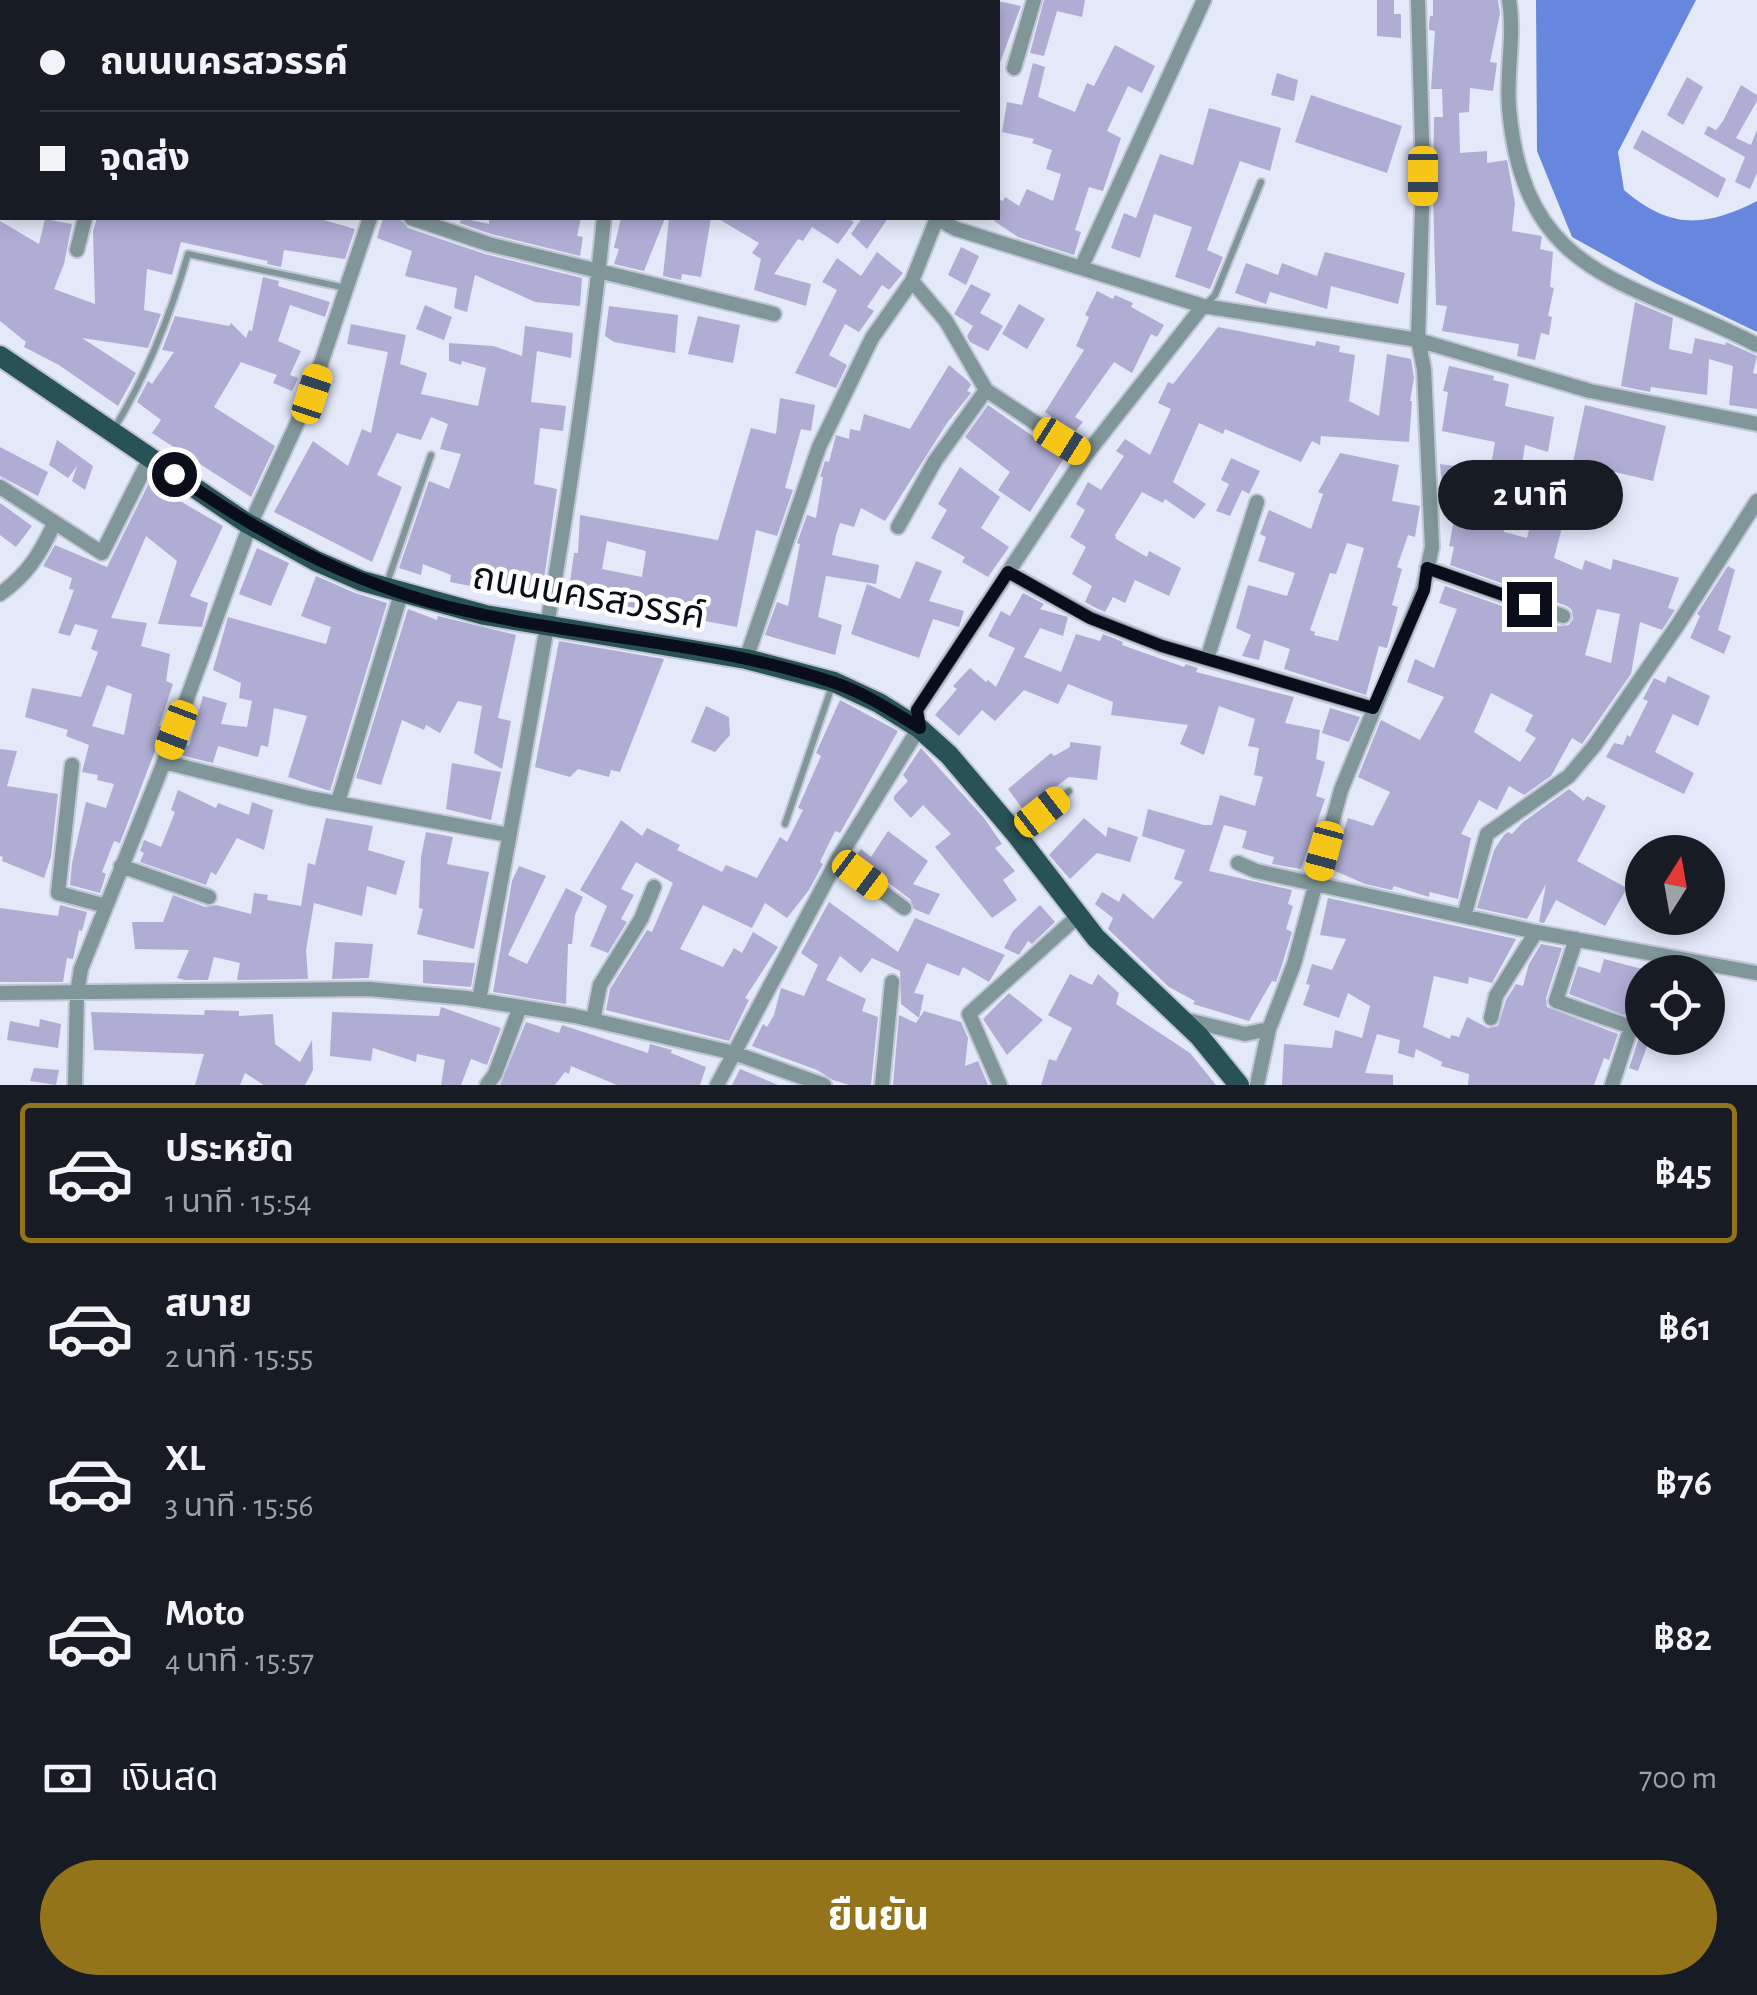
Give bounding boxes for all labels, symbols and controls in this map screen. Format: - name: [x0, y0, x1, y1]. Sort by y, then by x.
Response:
- text: ถนนนครสวรรค์: [100, 44, 348, 82]
- text: จุดส่ง: [100, 140, 190, 178]
- car: [1408, 146, 1438, 206]
- car: [288, 361, 336, 427]
- car: [1029, 412, 1095, 470]
- route start: [152, 452, 197, 497]
- callout: 2 นาที: [1436, 459, 1622, 529]
- text: 2 นาที: [1493, 479, 1568, 511]
- street label: ถนนนครสวรรค์: [469, 558, 708, 636]
- route end: [1507, 582, 1552, 627]
- car: [151, 697, 201, 763]
- car: [1009, 782, 1075, 842]
- car: [1302, 818, 1346, 884]
- north arrow: [1625, 835, 1725, 935]
- map controls: [1625, 835, 1725, 1055]
- car: [827, 845, 893, 905]
- button: locate: [1625, 955, 1725, 1055]
- icon: car: [45, 1128, 135, 1218]
- text: ประหยัด: [165, 1131, 294, 1169]
- text: ฿45: [1654, 1155, 1712, 1193]
- text: 1 นาที · 15:54: [165, 1186, 312, 1218]
- icon: car: [45, 1283, 135, 1373]
- text: สบาย: [165, 1286, 252, 1324]
- text: ฿61: [1658, 1310, 1712, 1348]
- text: 2 นาที · 15:55: [165, 1341, 313, 1373]
- icon: car: [45, 1438, 135, 1528]
- text: XL: [165, 1440, 205, 1478]
- text: ฿76: [1655, 1465, 1712, 1503]
- text: 3 นาที · 15:56: [165, 1490, 314, 1522]
- icon: car: [45, 1593, 135, 1683]
- text: Moto: [165, 1595, 245, 1633]
- text: ฿82: [1653, 1620, 1712, 1658]
- text: 4 นาที · 15:57: [165, 1645, 314, 1677]
- icon: cash: [40, 1751, 95, 1806]
- text: เงินสด: [120, 1760, 219, 1798]
- text: 700 m: [1639, 1762, 1717, 1794]
- button: ยืนยัน: [40, 1860, 1717, 1975]

